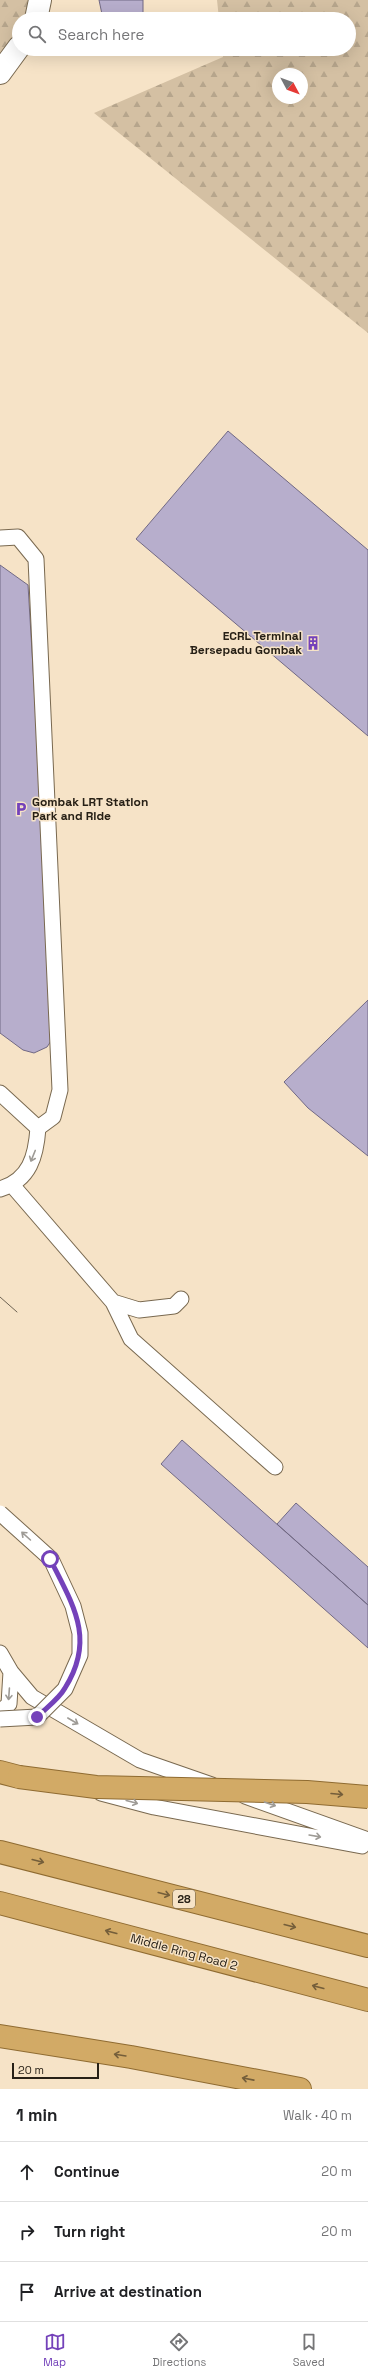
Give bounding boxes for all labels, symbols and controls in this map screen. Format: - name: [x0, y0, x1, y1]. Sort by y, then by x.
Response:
- search box: [12, 12, 356, 56]
- icon: search: [26, 23, 48, 45]
- text: Search here: [58, 25, 144, 44]
- north arrow: [272, 68, 308, 104]
- place label: ECRL Terminal Bersepadu Gombak: [190, 628, 302, 658]
- building icon: ECRL Terminal Bersepadu Gombak: [305, 635, 321, 651]
- place label: Gombak LRT Station Park and Ride: [32, 794, 148, 824]
- parking icon: Gombak LRT Station Park and Ride: [13, 801, 29, 817]
- one-way arrow: [29, 1150, 37, 1162]
- one-way arrow: [21, 1532, 31, 1541]
- route start: [41, 1550, 59, 1568]
- one-way arrow: [6, 1687, 13, 1700]
- route end: [28, 1708, 46, 1726]
- one-way arrow: [67, 1718, 79, 1726]
- one-way arrow: [330, 1791, 343, 1798]
- one-way arrow: [126, 1798, 139, 1806]
- one-way arrow: [263, 1801, 276, 1808]
- one-way arrow: [308, 1832, 321, 1840]
- one-way arrow: [31, 1858, 44, 1865]
- one-way arrow: [157, 1890, 170, 1898]
- road number: 28: [173, 1890, 195, 1908]
- one-way arrow: [283, 1923, 296, 1930]
- one-way arrow: [105, 1928, 118, 1935]
- street label: Middle Ring Road 2: [129, 1930, 239, 1974]
- one-way arrow: [312, 1983, 325, 1990]
- one-way arrow: [114, 2051, 127, 2059]
- scale bar: [12, 2061, 99, 2080]
- text: 20 m: [18, 2063, 44, 2077]
- one-way arrow: [242, 2075, 255, 2083]
- text: 1 min: [16, 2104, 58, 2126]
- text: Walk · 40 m: [283, 2107, 352, 2124]
- icon: ahead: [16, 2161, 38, 2183]
- text: Continue: [54, 2162, 120, 2181]
- text: 20 m: [321, 2163, 352, 2180]
- icon: right: [16, 2221, 38, 2243]
- text: Turn right: [54, 2222, 125, 2241]
- text: 20 m: [321, 2223, 352, 2240]
- icon: arrive: [16, 2281, 38, 2303]
- text: Arrive at destination: [54, 2282, 202, 2301]
- tab: Map: [43, 2331, 66, 2369]
- tab: Directions: [152, 2331, 206, 2369]
- tab: Saved: [293, 2331, 325, 2369]

